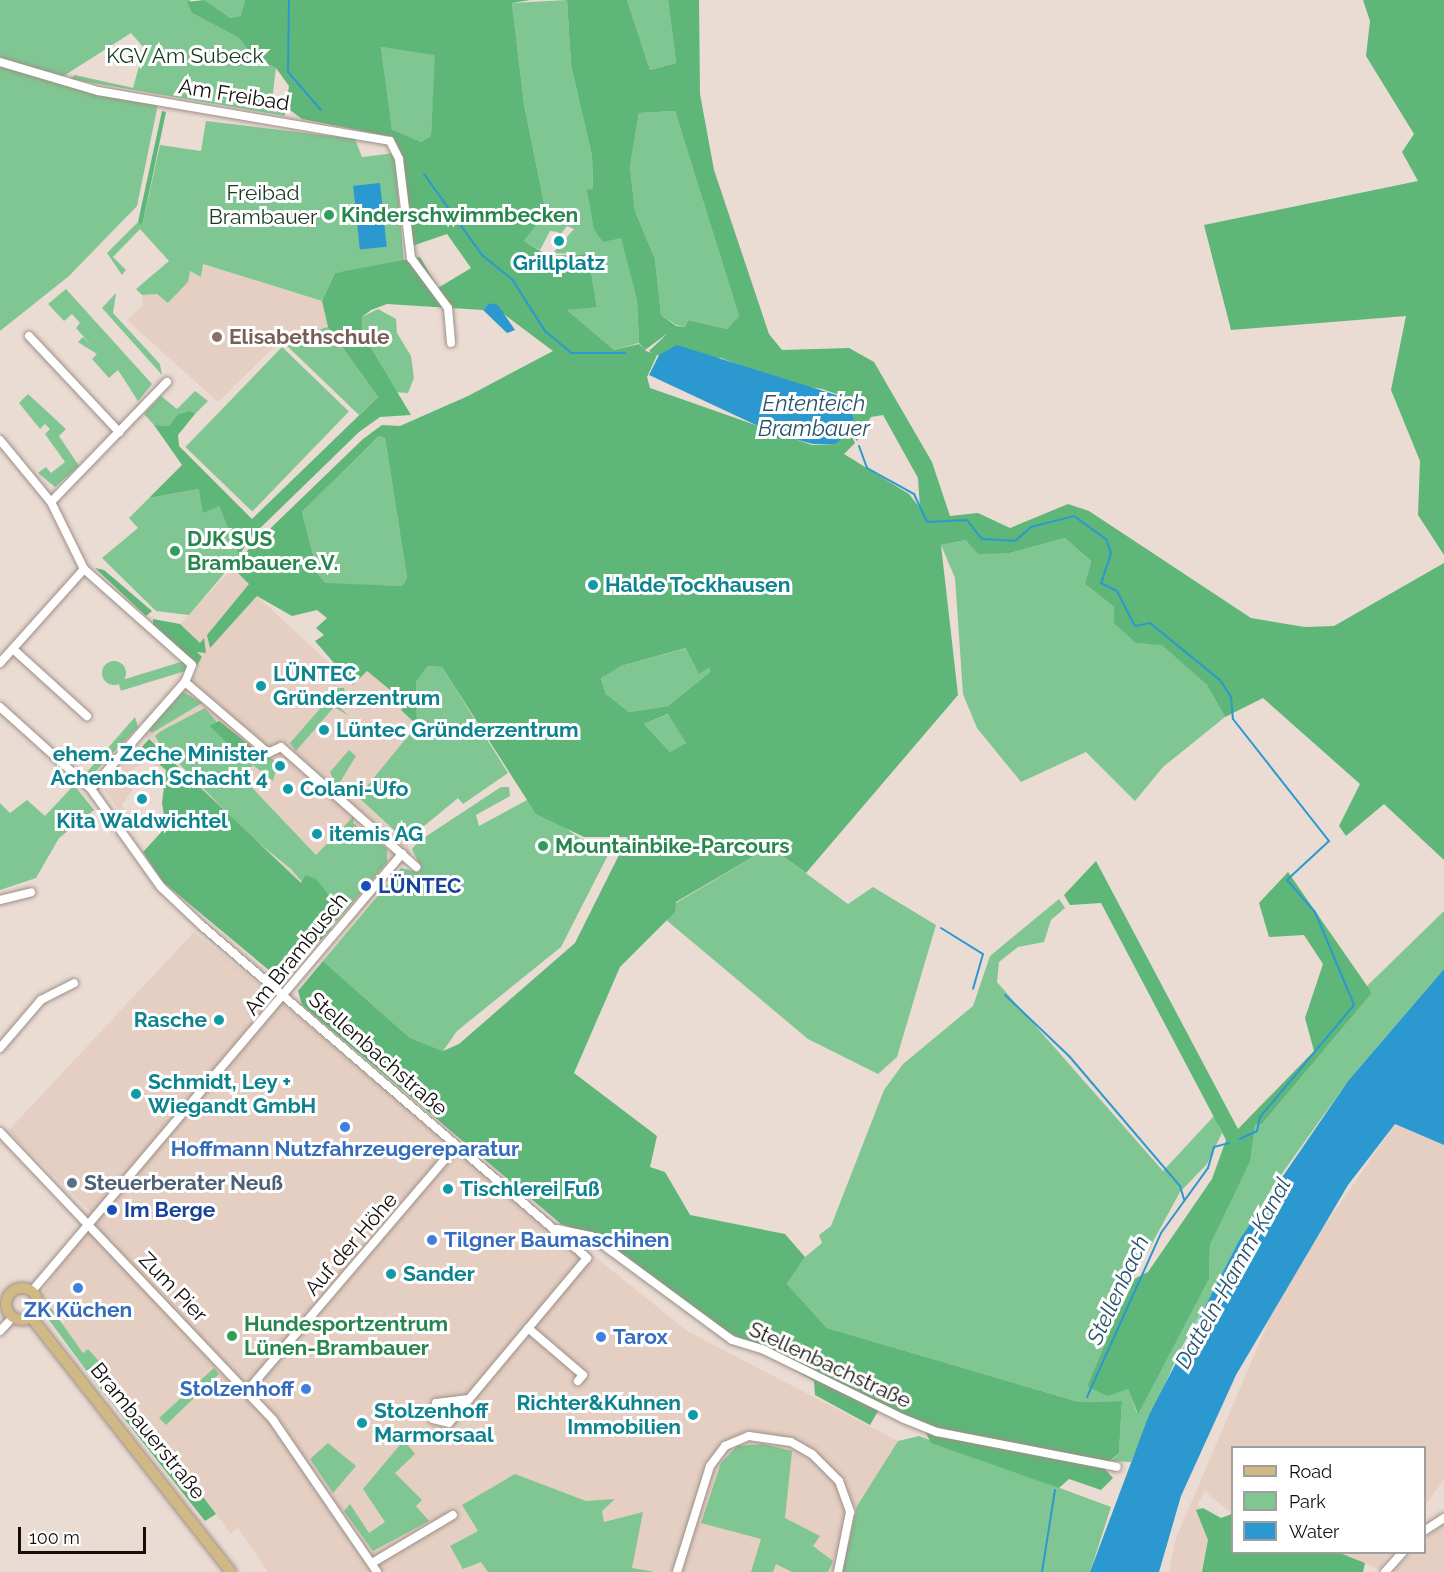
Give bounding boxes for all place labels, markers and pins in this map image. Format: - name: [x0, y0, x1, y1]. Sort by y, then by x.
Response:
- place label: Kinderschwimmbecken: [341, 202, 578, 228]
- marker: Kinderschwimmbecken: [322, 208, 336, 222]
- marker: Grillplatz: [552, 234, 566, 248]
- place label: Grillplatz: [513, 250, 605, 276]
- place label: Elisabethschule: [229, 324, 390, 350]
- marker: Elisabethschule: [210, 330, 224, 344]
- place label: DJK SUS Brambauer e.V.: [187, 526, 339, 576]
- marker: DJK SUS Brambauer e.V.: [168, 544, 182, 558]
- place label: Halde Tockhausen: [605, 572, 791, 598]
- marker: Halde Tockhausen: [586, 578, 600, 592]
- place label: LÜNTEC Gründerzentrum: [273, 661, 440, 711]
- marker: LÜNTEC Gründerzentrum: [254, 679, 268, 693]
- place label: Lüntec Gründerzentrum: [336, 717, 579, 743]
- marker: Lüntec Gründerzentrum: [317, 723, 331, 737]
- place label: ehem. Zeche Minister Achenbach Schacht 4: [50, 741, 268, 791]
- marker: ehem. Zeche Minister Achenbach Schacht 4: [273, 759, 287, 773]
- place label: Colani-Ufo: [300, 776, 409, 802]
- marker: Colani-Ufo: [281, 782, 295, 796]
- marker: Kita Waldwichtel: [135, 792, 149, 806]
- place label: Kita Waldwichtel: [56, 808, 228, 834]
- place label: itemis AG: [329, 821, 424, 847]
- marker: itemis AG: [310, 827, 324, 841]
- place label: Mountainbike-Parcours: [555, 833, 790, 859]
- marker: Mountainbike-Parcours: [536, 839, 550, 853]
- place label: LÜNTEC: [378, 873, 461, 899]
- marker: LÜNTEC: [359, 879, 373, 893]
- place label: Rasche: [134, 1007, 207, 1033]
- marker: Rasche: [212, 1013, 226, 1027]
- place label: Schmidt, Ley + Wiegandt GmbH: [148, 1069, 316, 1119]
- marker: Schmidt, Ley + Wiegandt GmbH: [129, 1087, 143, 1101]
- marker: Hoffmann Nutzfahrzeugereparatur: [338, 1120, 352, 1134]
- place label: Hoffmann Nutzfahrzeugereparatur: [171, 1136, 519, 1162]
- place label: Steuerberater Neuß: [84, 1170, 284, 1196]
- marker: Steuerberater Neuß: [65, 1176, 79, 1190]
- place label: Tischlerei Fuß: [460, 1176, 600, 1202]
- marker: Tischlerei Fuß: [441, 1182, 455, 1196]
- place label: Im Berge: [124, 1197, 215, 1223]
- marker: Im Berge: [105, 1203, 119, 1217]
- place label: Tilgner Baumaschinen: [444, 1227, 670, 1253]
- marker: Tilgner Baumaschinen: [425, 1233, 439, 1247]
- place label: Sander: [403, 1261, 475, 1287]
- marker: Sander: [384, 1267, 398, 1281]
- marker: ZK Küchen: [71, 1281, 85, 1295]
- place label: ZK Küchen: [24, 1297, 132, 1323]
- place label: Hundesportzentrum Lünen-Brambauer: [244, 1311, 448, 1361]
- place label: Tarox: [613, 1324, 668, 1350]
- marker: Hundesportzentrum Lünen-Brambauer: [225, 1329, 239, 1343]
- marker: Tarox: [594, 1330, 608, 1344]
- place label: Stolzenhoff: [180, 1376, 294, 1402]
- marker: Stolzenhoff: [299, 1382, 313, 1396]
- place label: Richter&Kuhnen Immobilien: [516, 1390, 681, 1440]
- place label: Stolzenhoff Marmorsaal: [374, 1398, 494, 1448]
- marker: Richter&Kuhnen Immobilien: [686, 1408, 700, 1422]
- marker: Stolzenhoff Marmorsaal: [355, 1416, 369, 1430]

